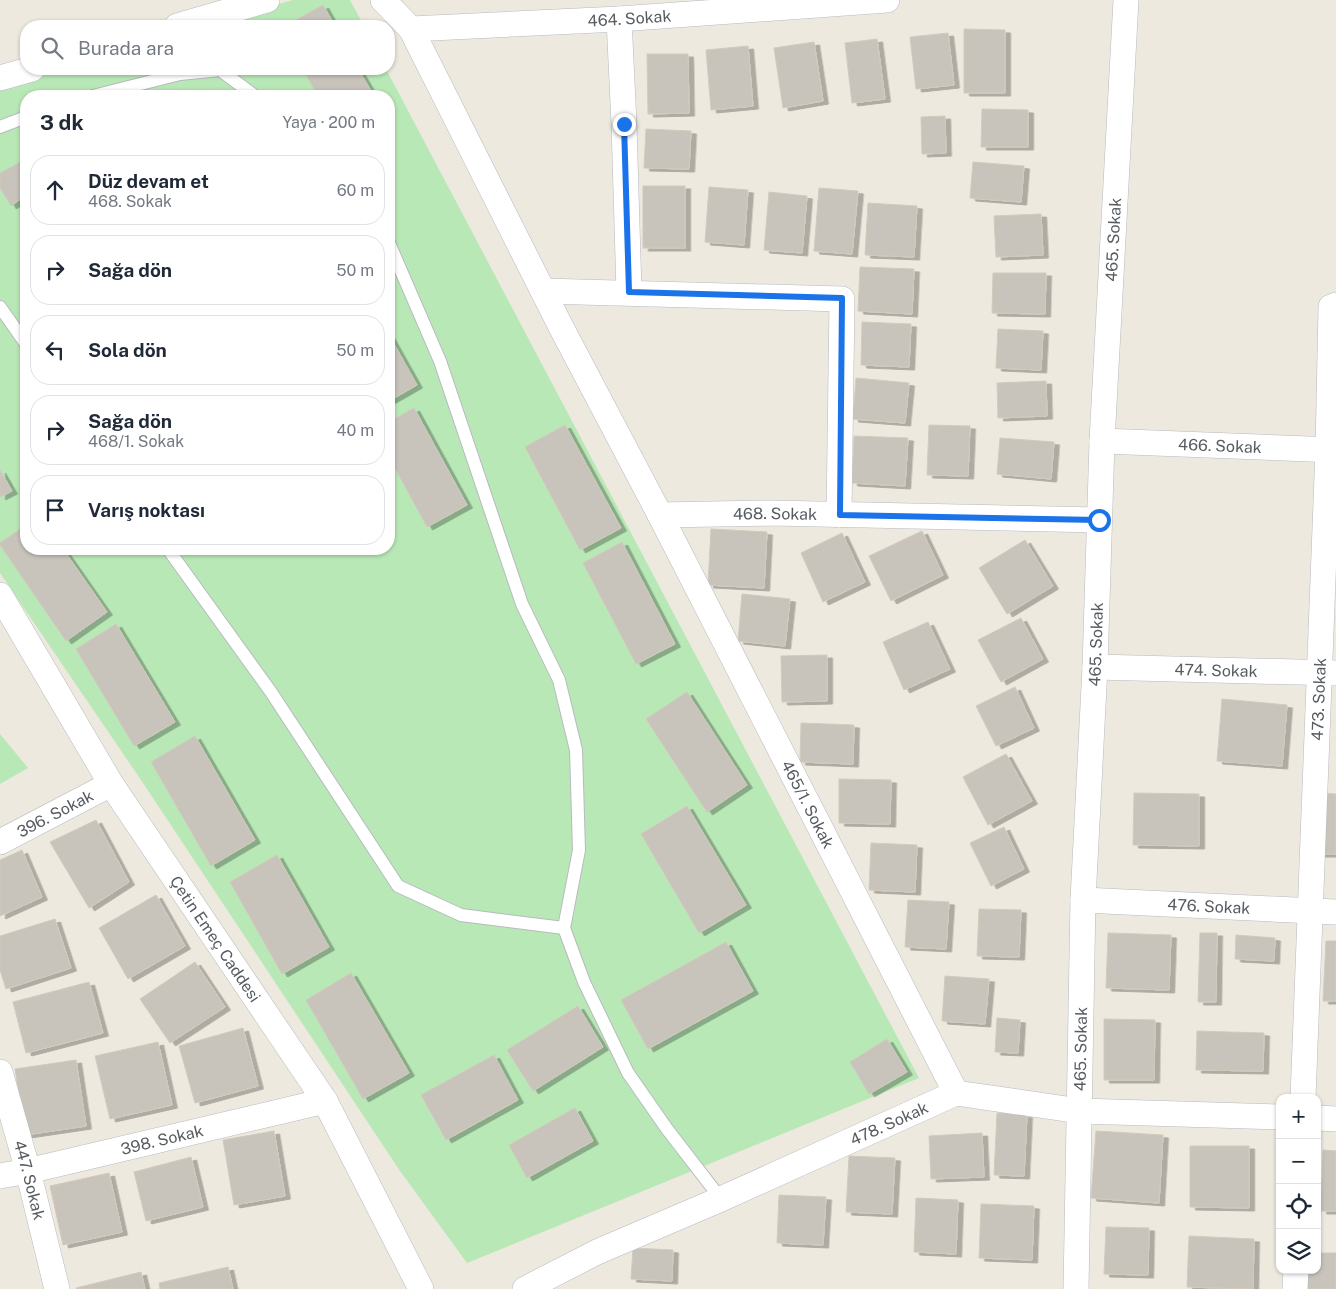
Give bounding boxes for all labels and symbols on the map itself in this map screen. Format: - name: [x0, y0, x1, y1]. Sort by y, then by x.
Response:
- street label: 464. Sokak: [587, 6, 672, 31]
- route end: [613, 113, 636, 136]
- street label: 465. Sokak: [1102, 197, 1125, 282]
- street label: 466. Sokak: [1178, 435, 1262, 457]
- street label: 468. Sokak: [733, 504, 817, 524]
- route start: [1088, 509, 1111, 532]
- street label: 465. Sokak: [1085, 602, 1107, 687]
- street label: 473. Sokak: [1308, 657, 1330, 741]
- street label: 474. Sokak: [1174, 660, 1258, 681]
- street label: 465/1. Sokak: [777, 757, 838, 852]
- street label: 396. Sokak: [14, 786, 97, 842]
- street label: Çetin Emeç Caddesi: [166, 872, 264, 1006]
- street label: 476. Sokak: [1167, 895, 1251, 918]
- street label: 465. Sokak: [1071, 1007, 1091, 1091]
- street label: 478. Sokak: [847, 1098, 931, 1150]
- street label: 398. Sokak: [119, 1121, 205, 1159]
- street label: 447. Sokak: [10, 1138, 49, 1222]

